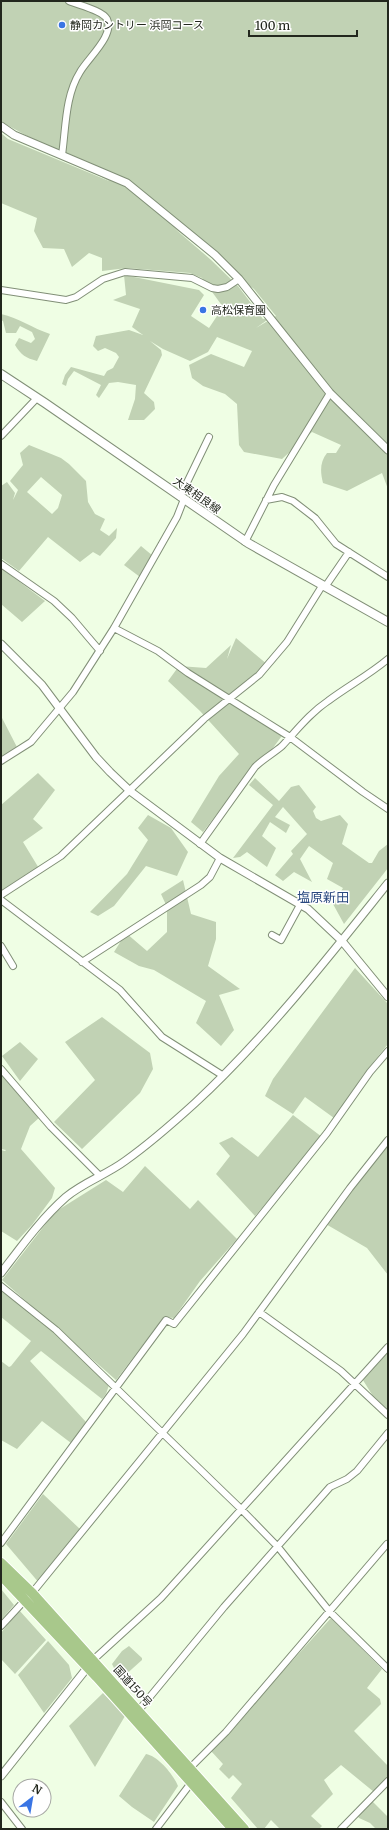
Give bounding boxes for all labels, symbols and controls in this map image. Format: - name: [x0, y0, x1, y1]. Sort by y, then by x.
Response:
- scale bar: [249, 12, 357, 38]
- place label: 静岡カントリー 浜岡コース: [70, 18, 204, 32]
- text: 100 m: [255, 18, 290, 33]
- marker: 静岡カントリー 浜岡コース: [57, 20, 67, 30]
- place label: 高松保育園: [211, 303, 266, 317]
- marker: 高松保育園: [198, 305, 208, 315]
- street label: 大東相良線: [170, 473, 224, 517]
- district label: 塩原新田: [297, 889, 349, 906]
- street label: 国道150号: [111, 1662, 155, 1710]
- north arrow: [12, 1778, 52, 1818]
- text: N: [30, 1781, 45, 1798]

